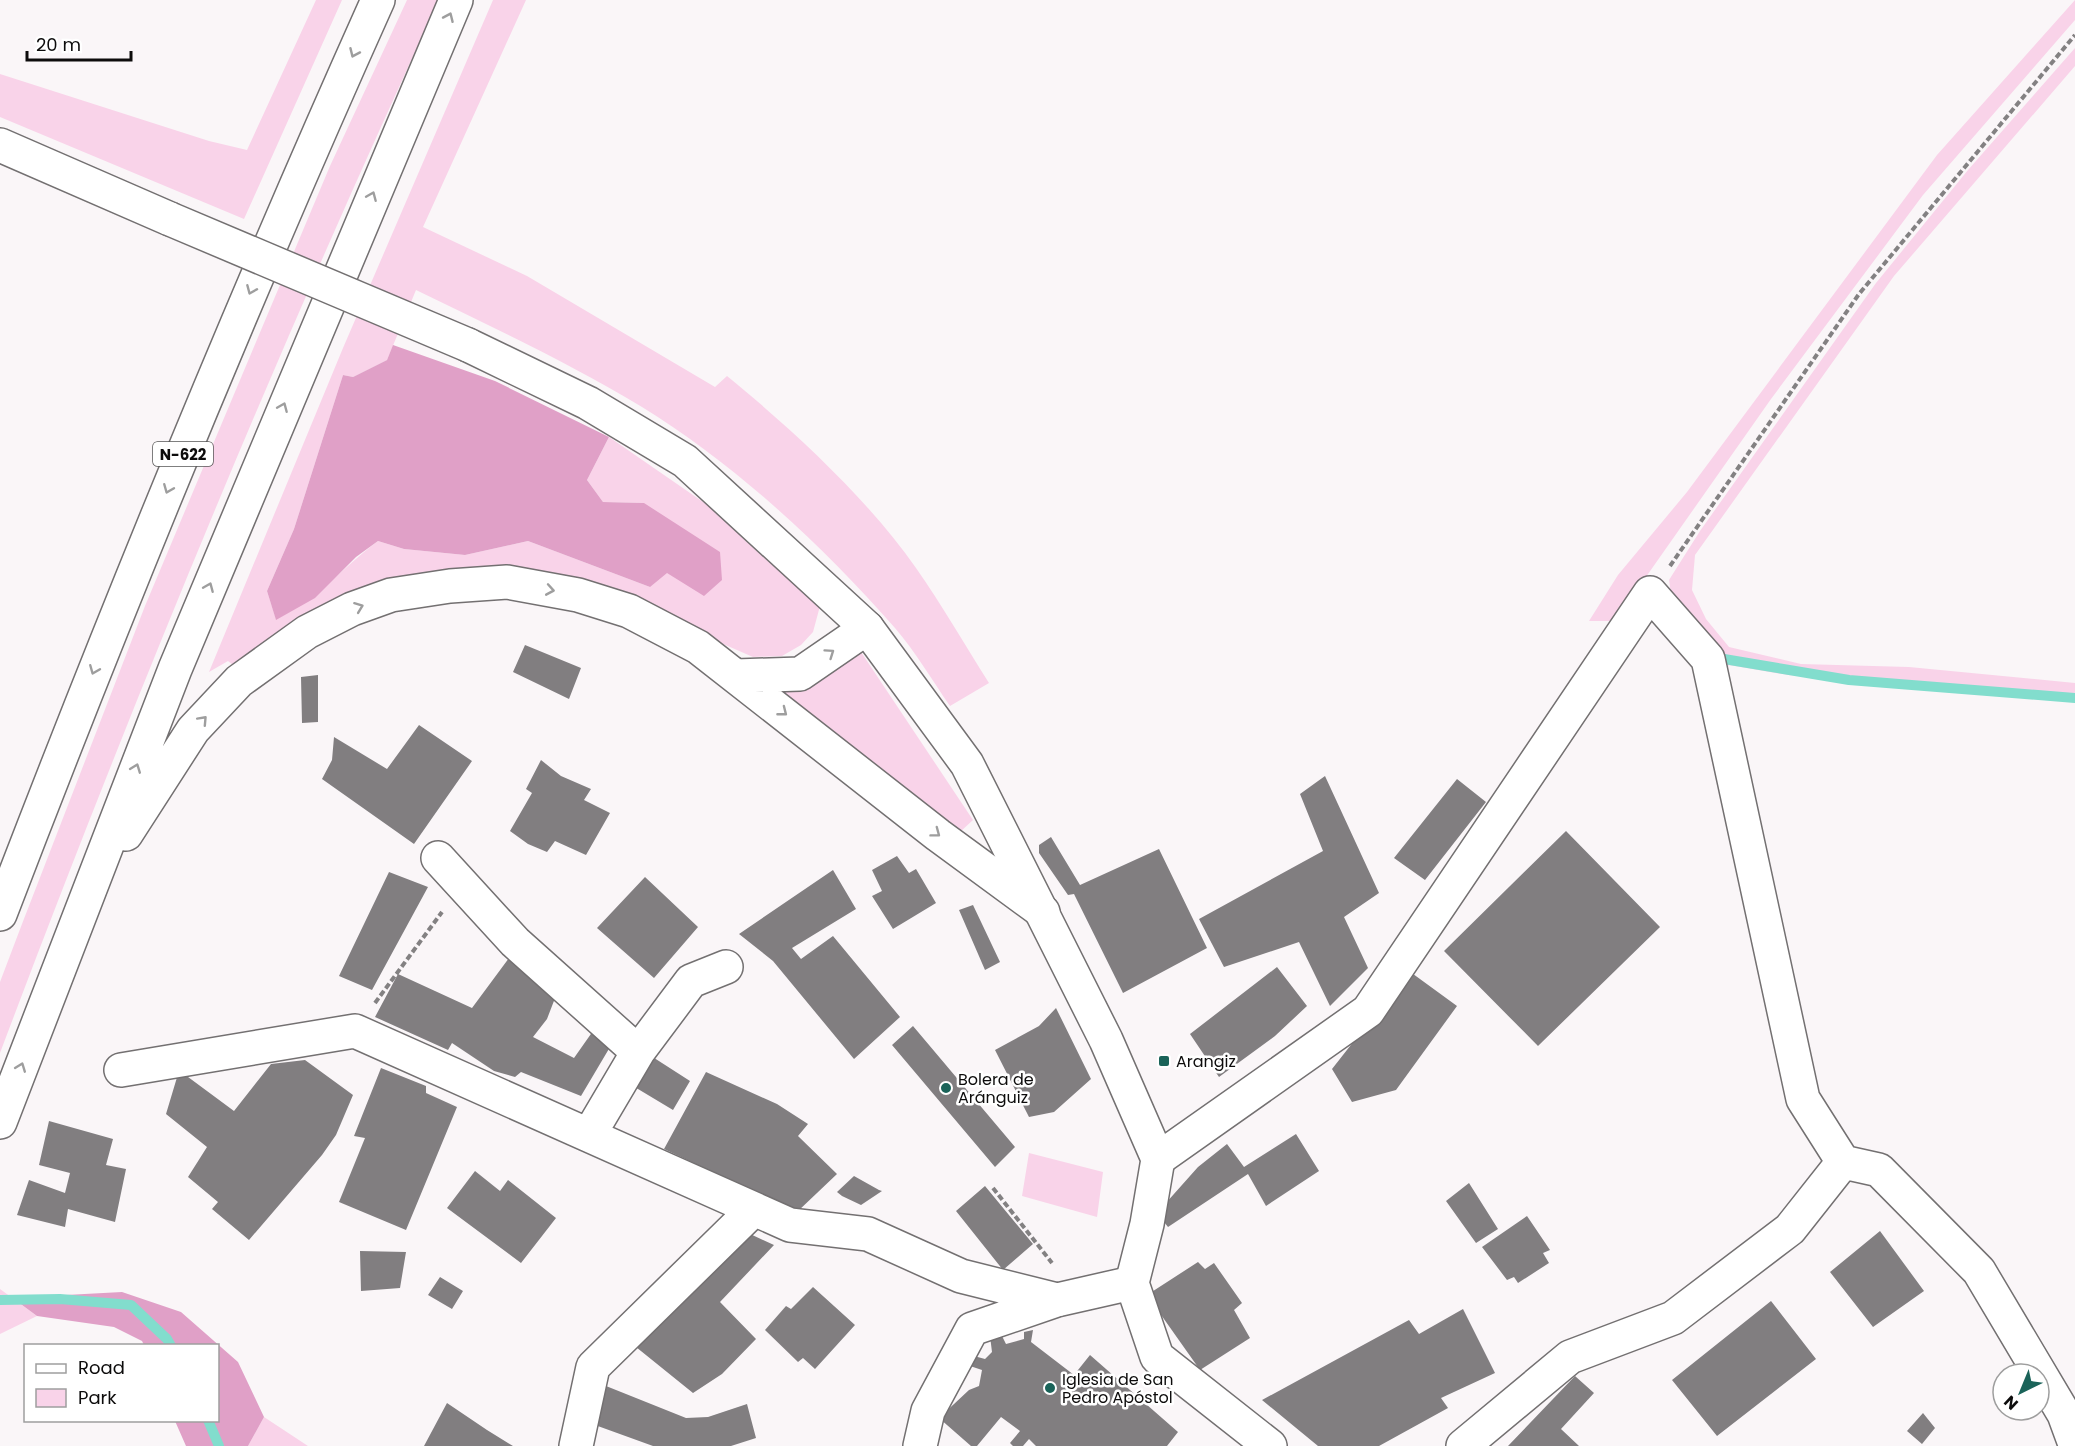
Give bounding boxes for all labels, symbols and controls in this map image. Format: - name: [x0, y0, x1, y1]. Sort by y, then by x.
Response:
- one-way arrow: [442, 12, 454, 23]
- scale bar: [27, 24, 130, 62]
- text: 20 m: [36, 32, 81, 57]
- one-way arrow: [349, 47, 361, 58]
- one-way arrow: [365, 191, 377, 202]
- one-way arrow: [246, 284, 258, 295]
- one-way arrow: [276, 402, 288, 413]
- road number: N-622: [153, 442, 213, 466]
- one-way arrow: [163, 483, 175, 494]
- one-way arrow: [202, 582, 214, 593]
- one-way arrow: [546, 583, 555, 595]
- one-way arrow: [353, 602, 364, 614]
- one-way arrow: [824, 649, 835, 660]
- one-way arrow: [89, 664, 101, 675]
- one-way arrow: [776, 704, 787, 715]
- one-way arrow: [195, 716, 206, 727]
- one-way arrow: [129, 763, 142, 774]
- one-way arrow: [929, 825, 940, 836]
- place label: Arangiz: [1176, 1050, 1236, 1073]
- marker: Arangiz: [1157, 1054, 1171, 1068]
- one-way arrow: [14, 1063, 26, 1074]
- place label: Bolera de Aránguiz: [958, 1068, 1034, 1109]
- marker: Bolera de Aránguiz: [939, 1081, 953, 1095]
- legend: [24, 1344, 219, 1422]
- text: Road: [78, 1355, 125, 1380]
- north arrow: [1991, 1362, 2051, 1422]
- place label: Iglesia de San Pedro Apóstol: [1062, 1368, 1173, 1409]
- marker: Iglesia de San Pedro Apóstol: [1043, 1381, 1057, 1395]
- text: Park: [78, 1385, 117, 1410]
- text: N: [1999, 1390, 2023, 1415]

